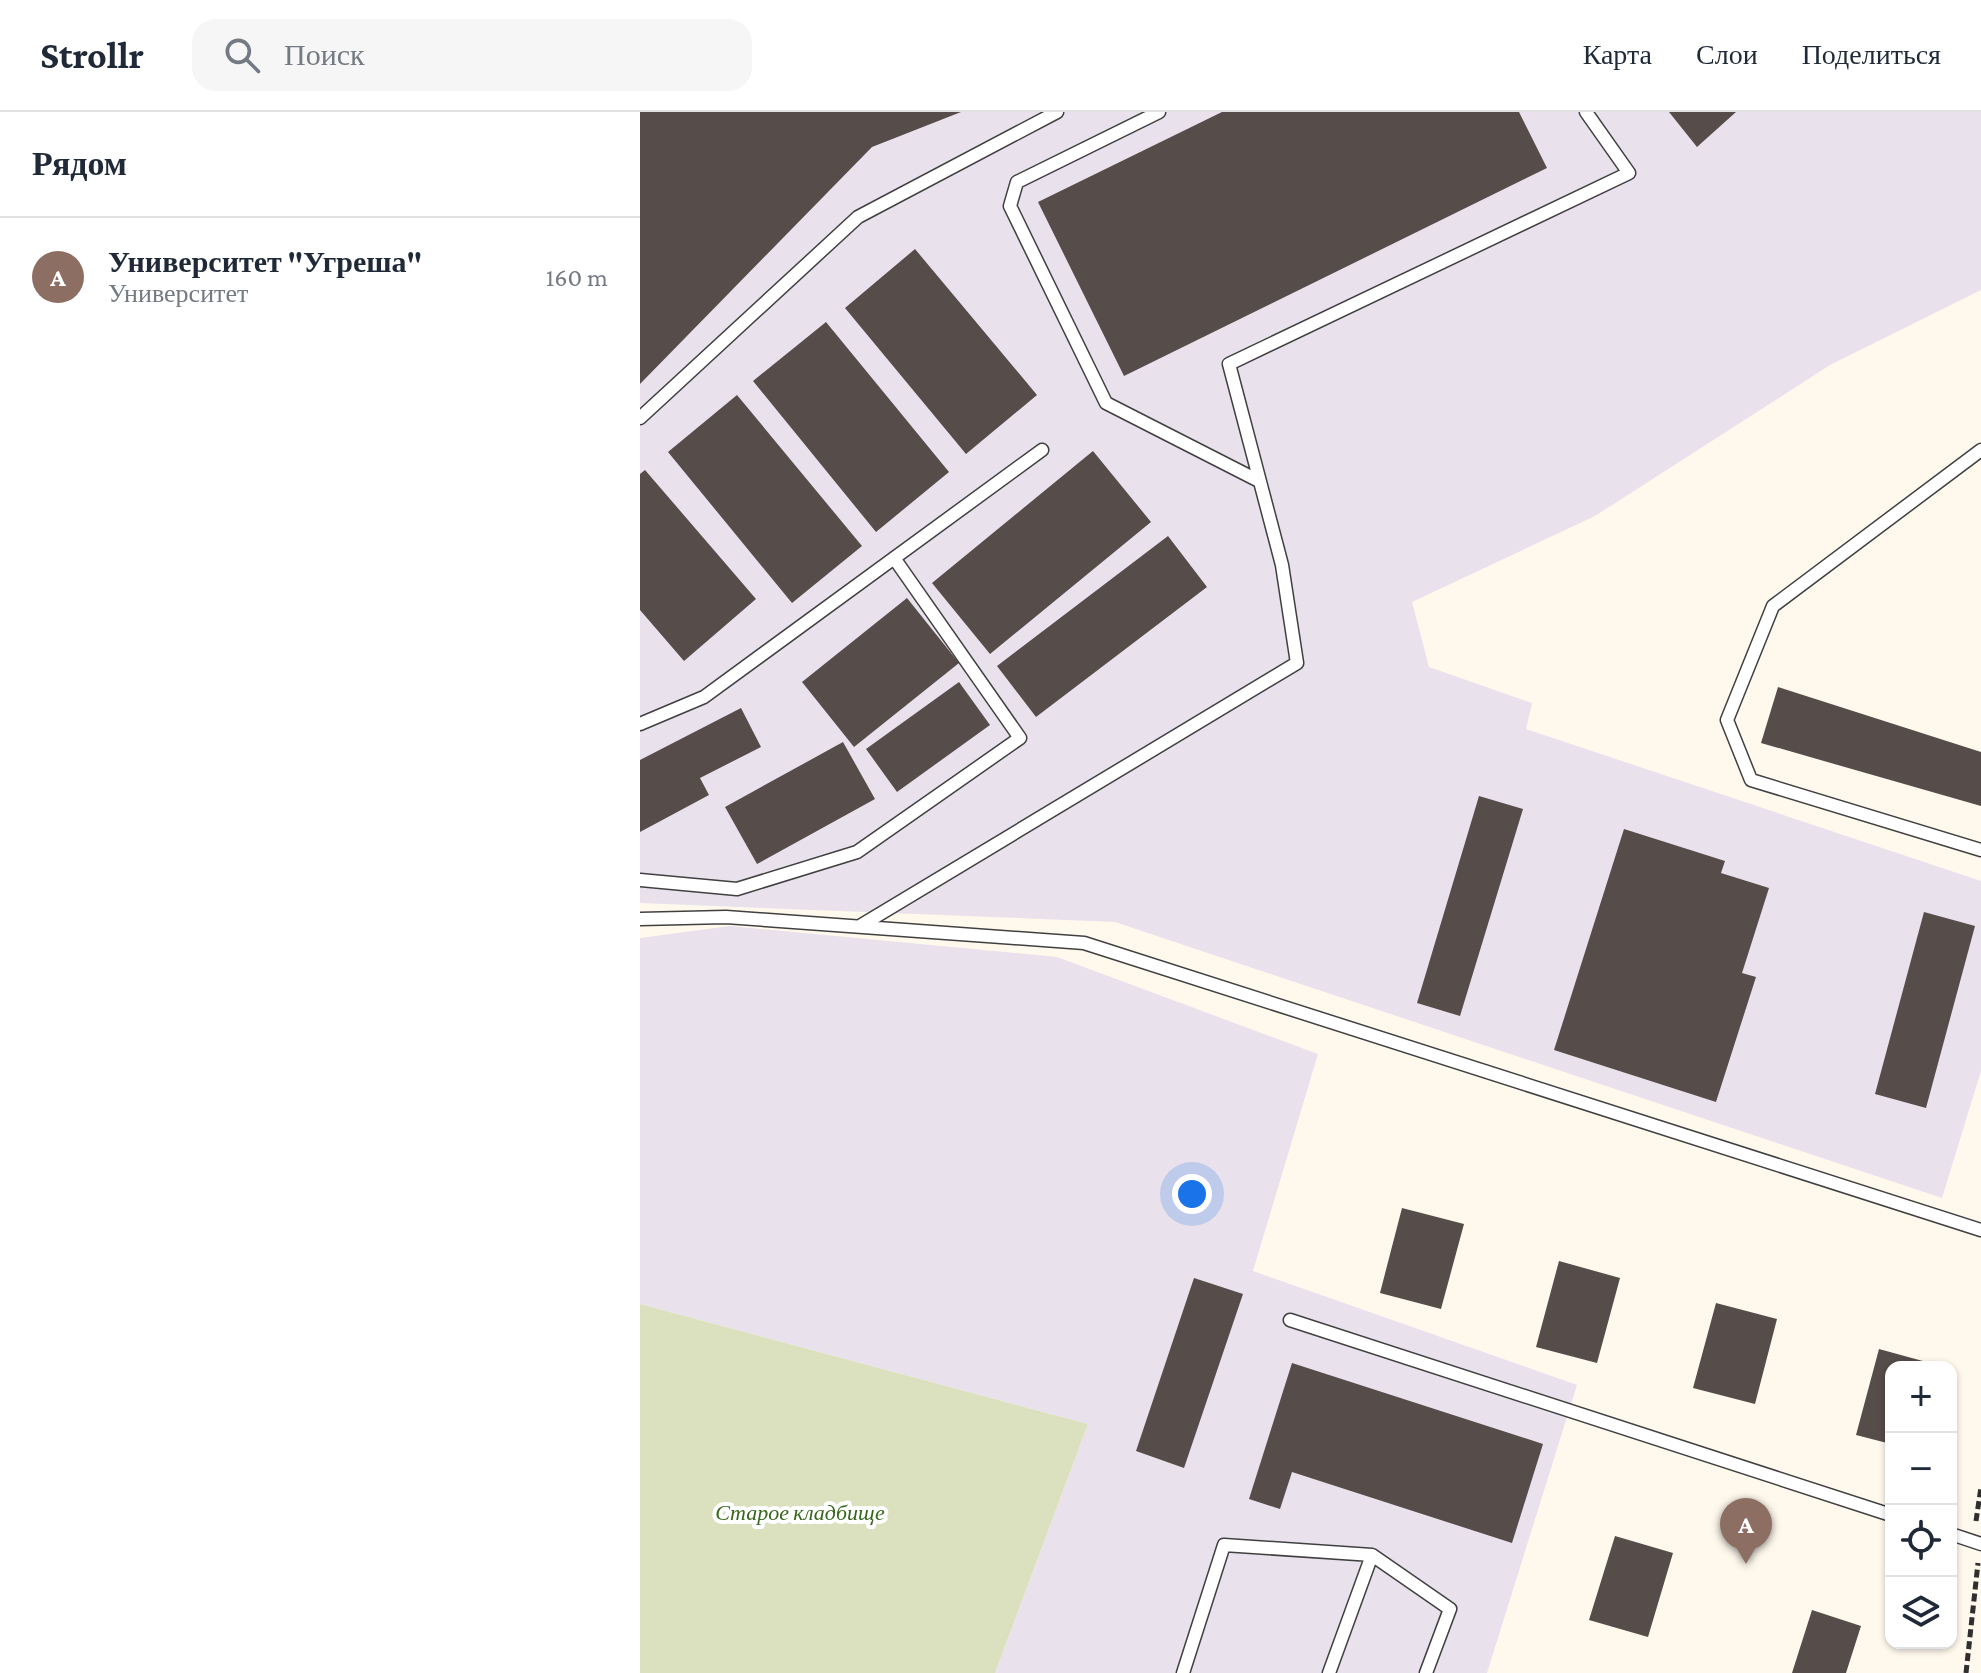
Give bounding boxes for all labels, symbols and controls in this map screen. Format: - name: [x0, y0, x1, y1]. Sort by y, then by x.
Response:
- search box: [192, 19, 752, 91]
- icon: search: [220, 33, 264, 77]
- text: Strollr: [40, 34, 144, 76]
- text: Поиск: [284, 38, 365, 71]
- text: Карта: [1583, 39, 1652, 70]
- text: Слои: [1696, 39, 1758, 70]
- text: Поделиться: [1802, 39, 1941, 70]
- text: Рядом: [32, 145, 127, 182]
- text: Университет "Угреша": [108, 245, 422, 278]
- text: A: [50, 263, 66, 292]
- text: 160 m: [546, 263, 608, 292]
- text: Университет: [108, 279, 248, 308]
- your location: [1172, 1174, 1212, 1214]
- map controls: [1885, 1361, 1957, 1649]
- button: +: [1885, 1361, 1957, 1433]
- button: −: [1885, 1433, 1957, 1505]
- pin: A: [1720, 1498, 1772, 1564]
- park label: Старое кладбище: [715, 1500, 885, 1525]
- button: locate: [1885, 1505, 1957, 1577]
- button: layers: [1885, 1577, 1957, 1649]

